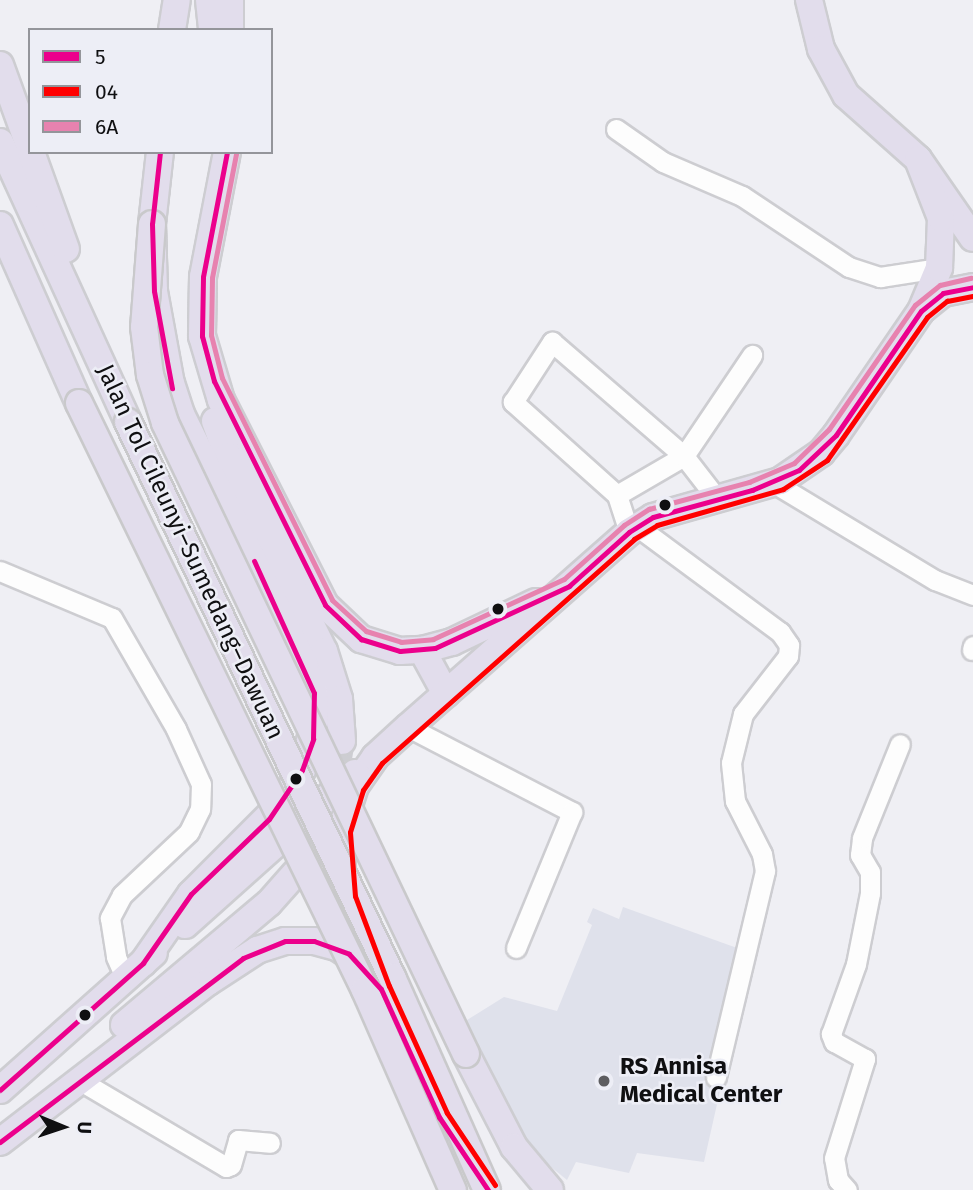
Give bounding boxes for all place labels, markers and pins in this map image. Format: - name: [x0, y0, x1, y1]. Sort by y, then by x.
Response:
- unlabelled marker: [658, 498, 672, 512]
- unlabelled marker: [491, 602, 505, 616]
- unlabelled marker: [289, 772, 303, 786]
- unlabelled marker: [78, 1008, 92, 1022]
- place label: RS Annisa Medical Center: [620, 1053, 782, 1109]
- marker: RS Annisa Medical Center: [594, 1071, 614, 1091]

